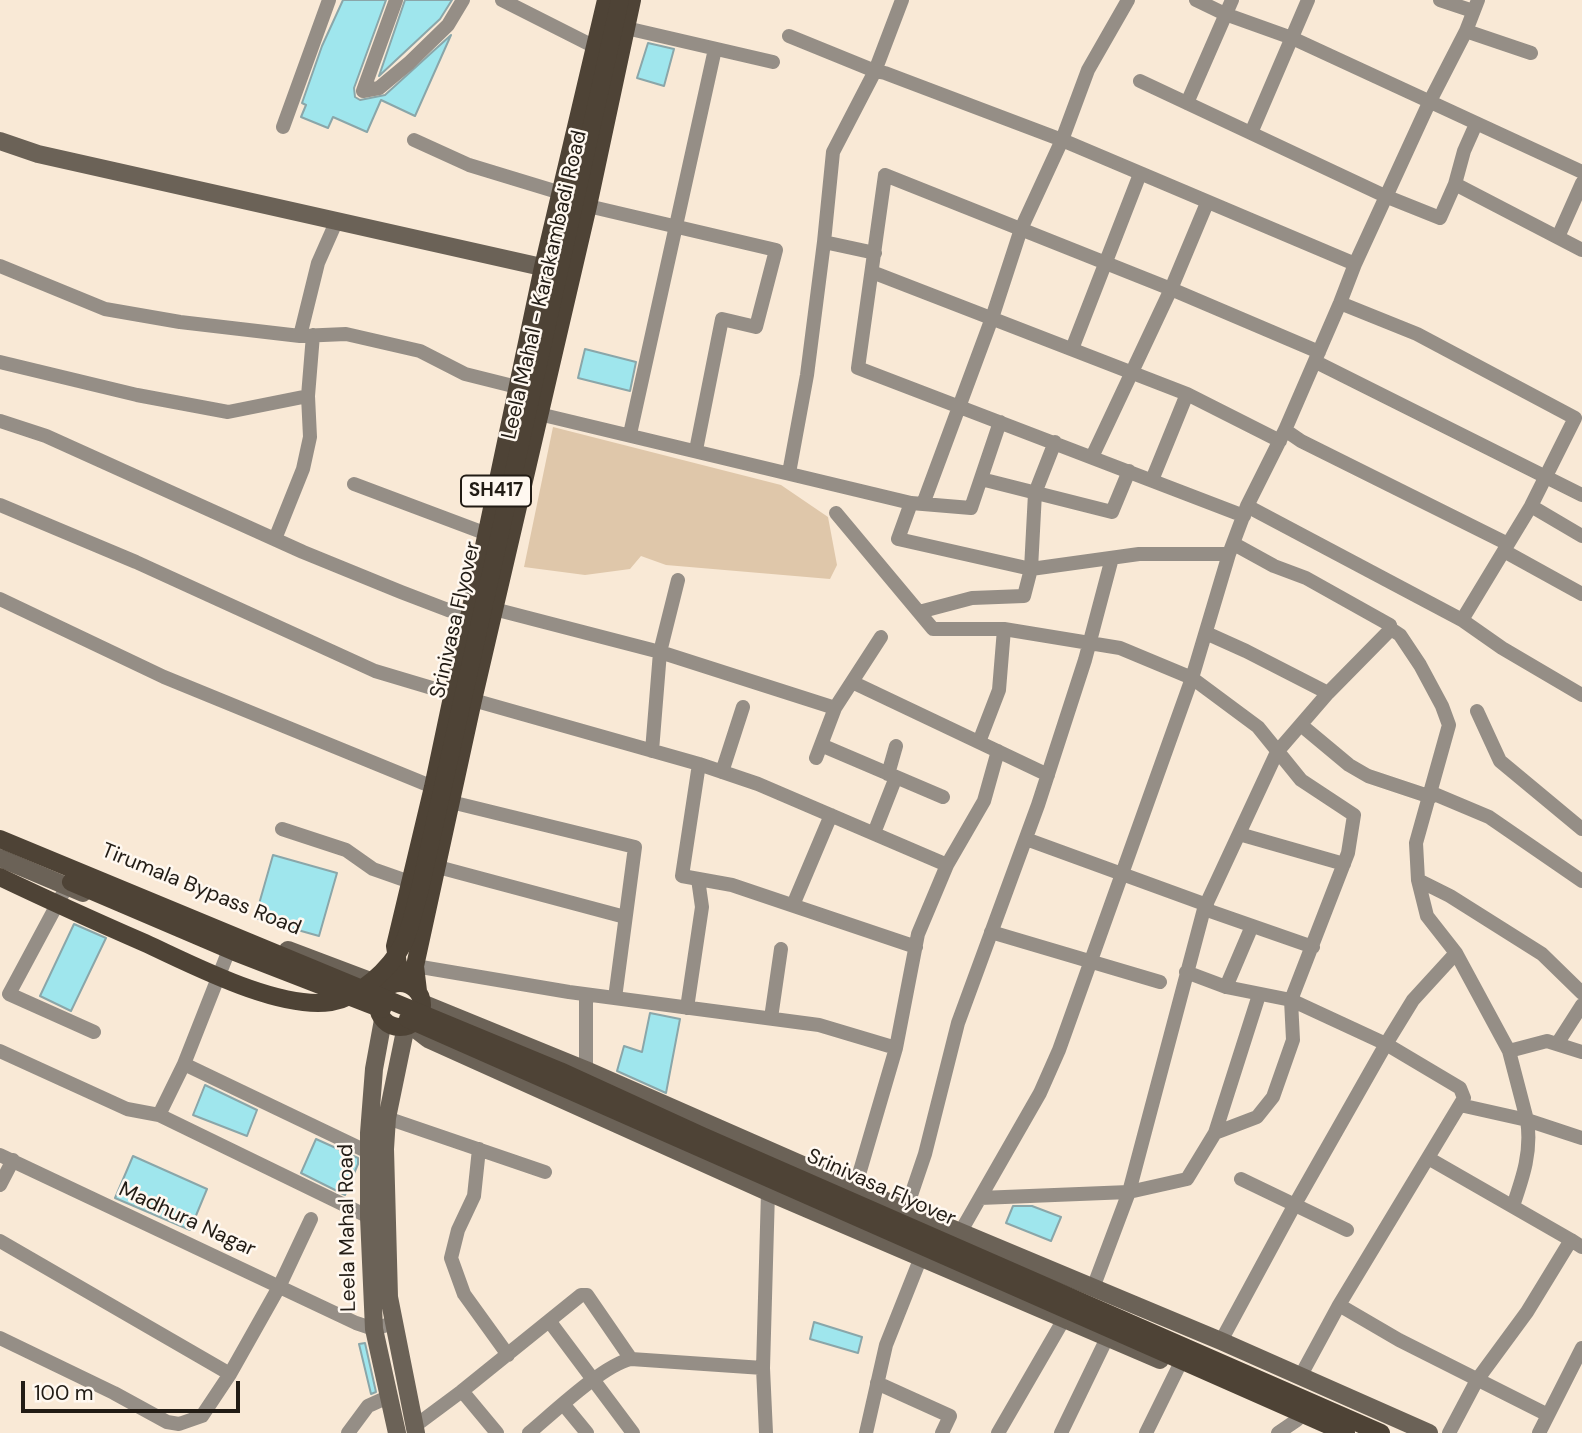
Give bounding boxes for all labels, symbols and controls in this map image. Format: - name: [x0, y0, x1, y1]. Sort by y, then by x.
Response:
- street label: Leela Mahal - Karakambadi Road: [497, 128, 593, 442]
- road number: SH417: [461, 476, 531, 506]
- street label: Srinivasa Flyover: [426, 539, 486, 701]
- street label: Tirumala Bypass Road: [98, 838, 304, 942]
- street label: Leela Mahal Road: [334, 1144, 362, 1312]
- street label: Srinivasa Flyover: [803, 1144, 959, 1232]
- street label: Madhura Nagar: [115, 1177, 259, 1263]
- scale bar: [24, 1366, 243, 1410]
- text: 100 m: [34, 1379, 94, 1407]

